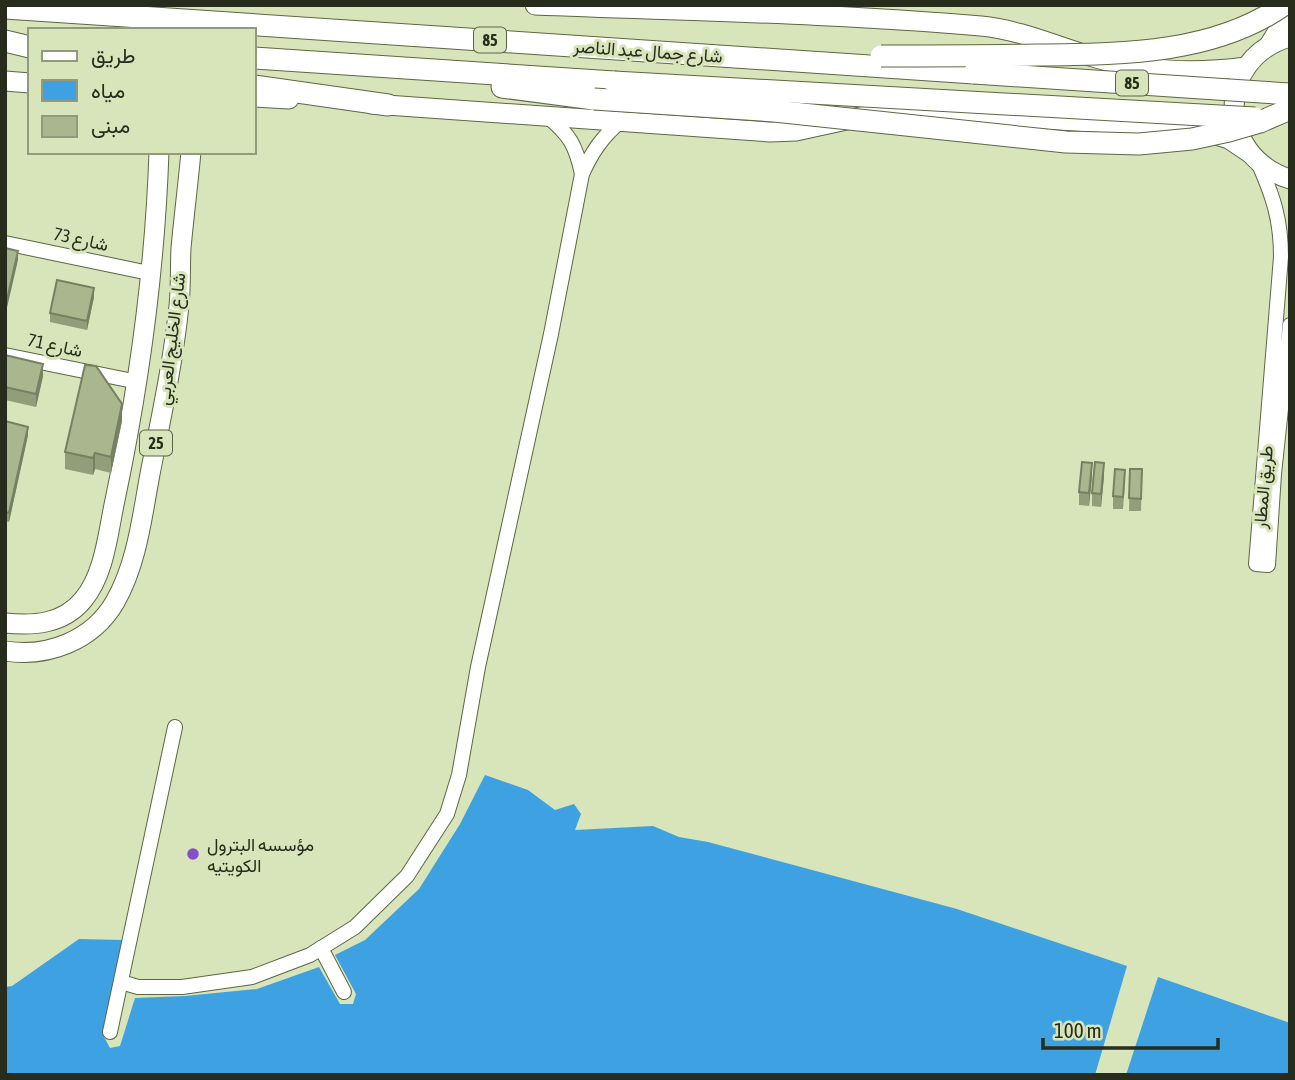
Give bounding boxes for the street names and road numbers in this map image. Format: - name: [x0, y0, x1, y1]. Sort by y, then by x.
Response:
- road number: 85: [474, 28, 506, 52]
- street label: شارع جمال عبد الناصر: [572, 35, 723, 69]
- road number: 85: [1116, 71, 1148, 96]
- street label: شارع 73: [51, 223, 110, 257]
- street label: شارع الخليج العربي: [152, 272, 195, 407]
- street label: شارع 71: [25, 329, 84, 363]
- road number: 25: [140, 430, 172, 456]
- street label: طريق المطار: [1249, 445, 1278, 531]

